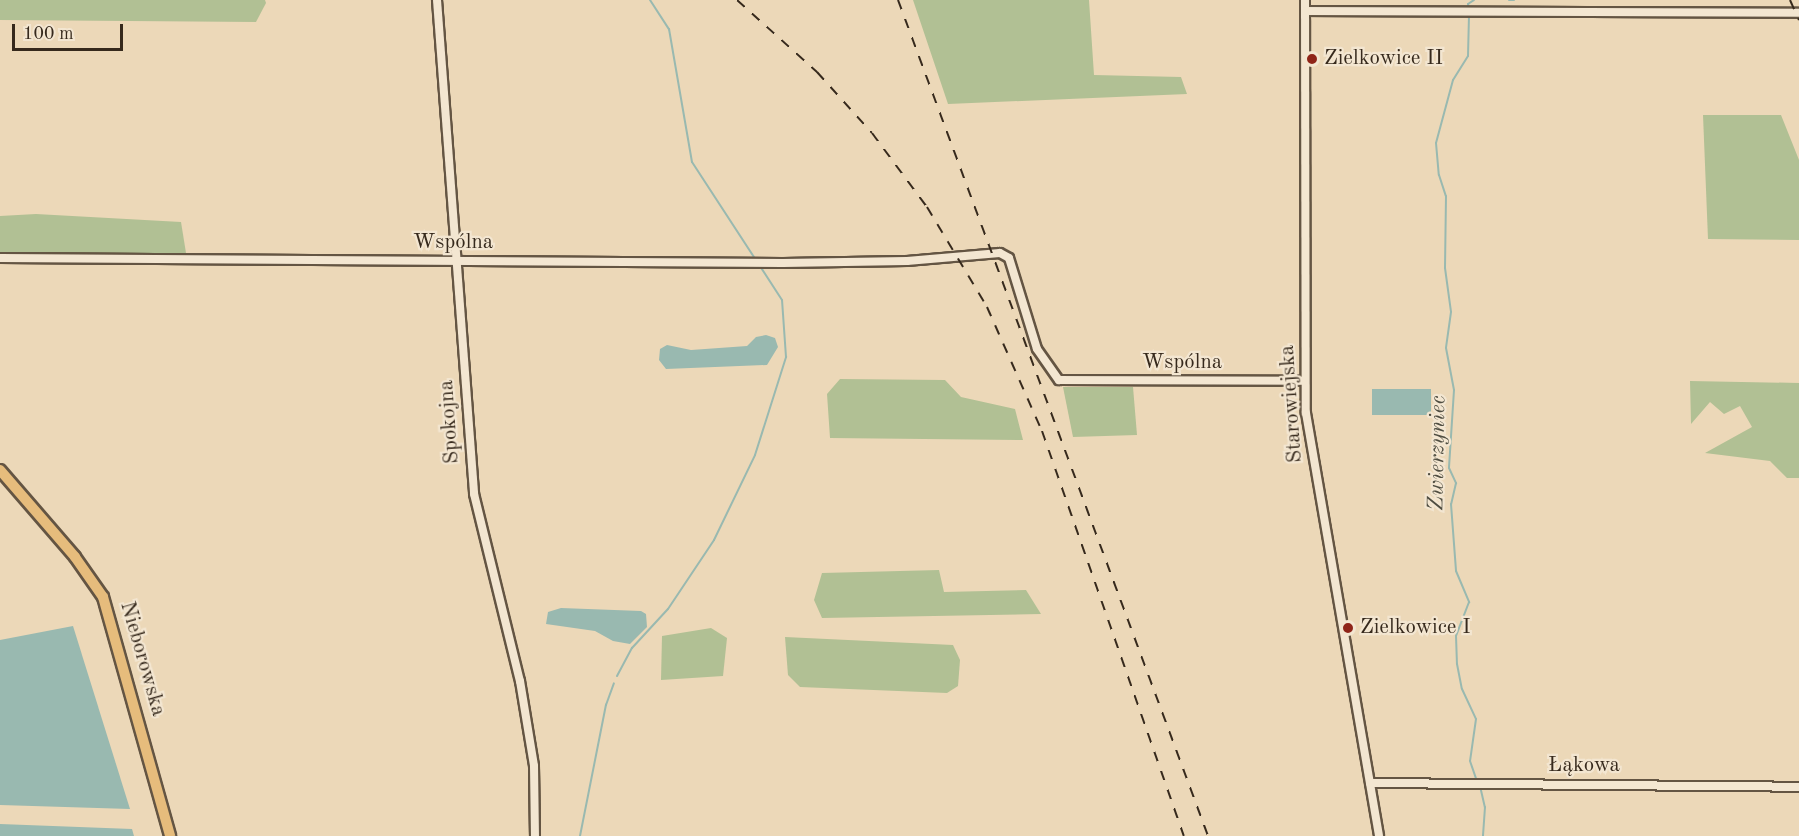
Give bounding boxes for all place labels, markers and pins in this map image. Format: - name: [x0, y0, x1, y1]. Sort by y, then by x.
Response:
- place label: Zielkowice II: [1324, 46, 1443, 72]
- marker: Zielkowice II: [1305, 52, 1319, 66]
- place label: Zielkowice I: [1360, 615, 1471, 641]
- marker: Zielkowice I: [1341, 621, 1355, 635]

